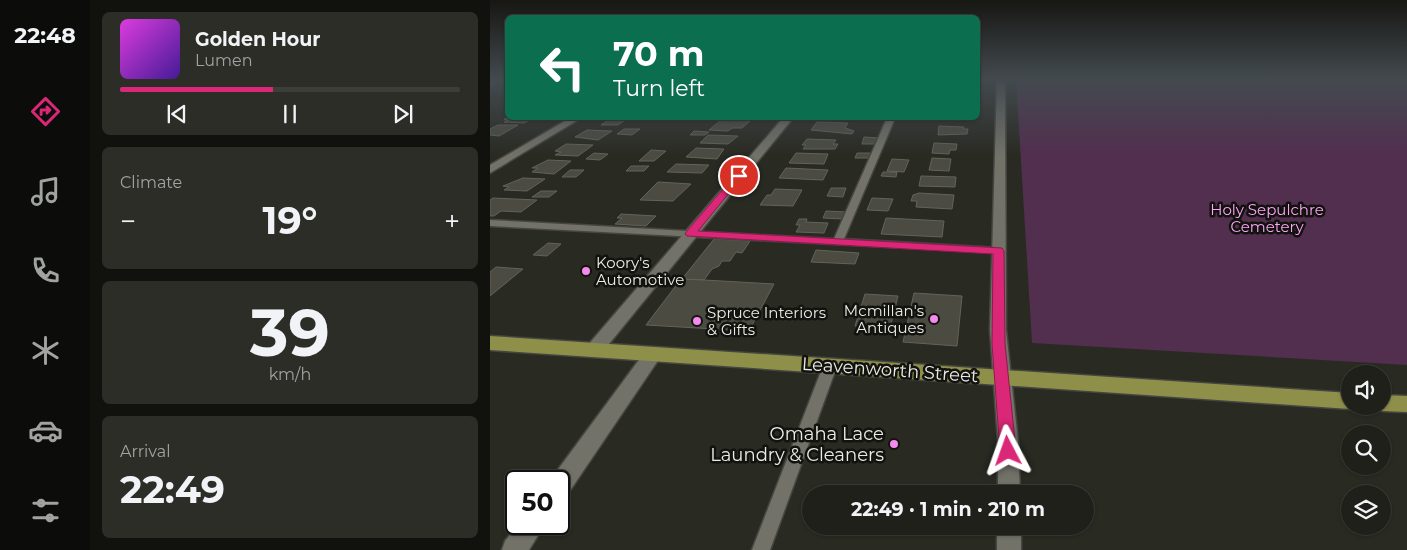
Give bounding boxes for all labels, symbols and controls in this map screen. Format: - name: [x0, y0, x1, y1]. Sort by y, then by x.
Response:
- text: 22:48: [14, 22, 76, 49]
- text: Golden Hour: [195, 28, 321, 51]
- text: 70 m: [613, 32, 704, 75]
- icon: left: [530, 35, 595, 100]
- text: Lumen: [195, 51, 253, 70]
- text: Turn left: [613, 75, 705, 102]
- icon: directions: [28, 94, 63, 129]
- icon: previous: [163, 100, 191, 128]
- icon: pause: [276, 100, 304, 128]
- icon: next: [389, 100, 417, 128]
- pin: [718, 155, 760, 197]
- icon: arrive: [725, 162, 753, 190]
- text: Climate: [120, 173, 182, 192]
- icon: music: [28, 174, 63, 209]
- text: 19°: [263, 197, 318, 244]
- park label: Holy Sepulchre Cemetery: [1210, 200, 1324, 236]
- text: −: [120, 204, 136, 238]
- text: +: [444, 204, 460, 238]
- icon: phone: [28, 253, 63, 288]
- place label: Koory's Automotive: [596, 253, 684, 289]
- marker: Koory's Automotive: [580, 265, 592, 277]
- text: 39: [250, 293, 330, 372]
- place label: Mcmillan's Antiques: [844, 301, 924, 337]
- place label: Spruce Interiors & Gifts: [707, 303, 826, 339]
- marker: Mcmillan's Antiques: [928, 313, 940, 325]
- marker: Spruce Interiors & Gifts: [691, 315, 703, 327]
- icon: climate: [28, 333, 63, 368]
- street label: Leavenworth Street: [801, 353, 979, 387]
- text: km/h: [269, 365, 311, 384]
- map controls: [1341, 365, 1391, 535]
- button: sound: [1341, 365, 1391, 415]
- icon: car: [28, 413, 63, 448]
- place label: Omaha Lace Laundry & Cleaners: [710, 423, 884, 466]
- position arrow: [981, 424, 1033, 476]
- button: search: [1341, 425, 1391, 475]
- marker: Omaha Lace Laundry & Cleaners: [888, 438, 900, 450]
- text: Arrival: [120, 442, 170, 461]
- text: 22:49: [120, 466, 225, 513]
- speed limit sign: 50: [505, 470, 570, 535]
- button: layers: [1341, 485, 1391, 535]
- icon: filters: [28, 493, 63, 528]
- text: 22:49 · 1 min · 210 m: [851, 498, 1045, 521]

